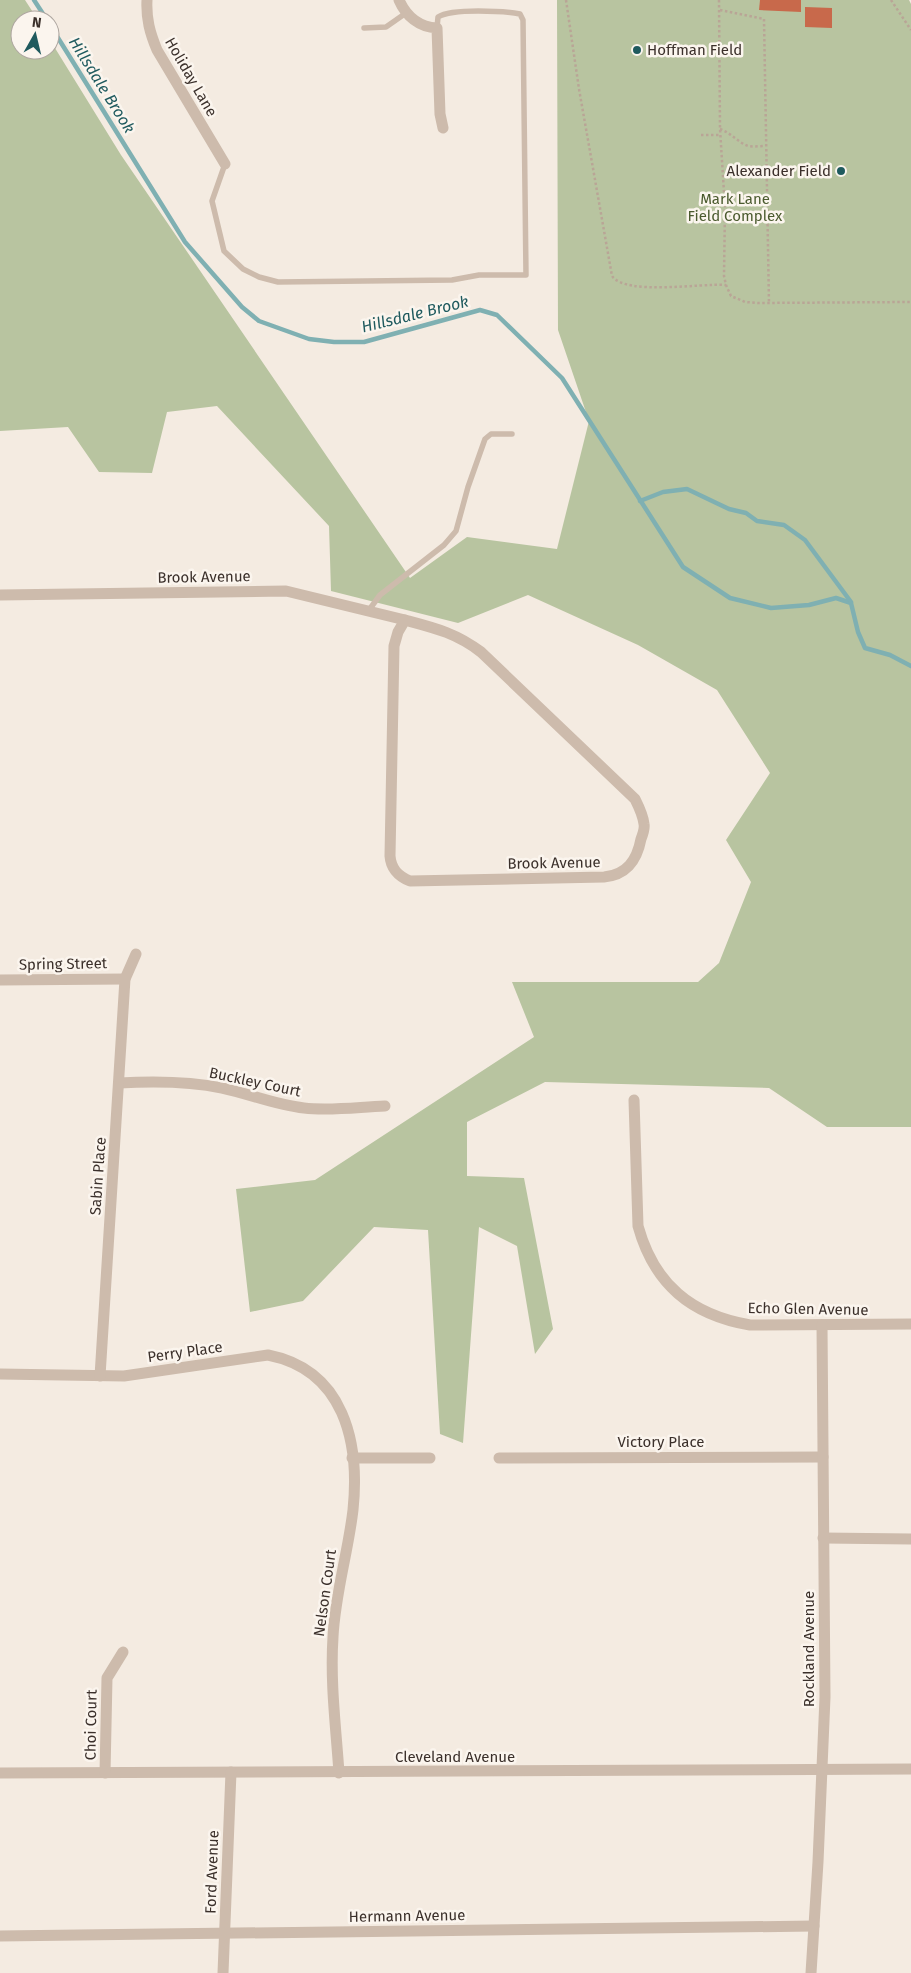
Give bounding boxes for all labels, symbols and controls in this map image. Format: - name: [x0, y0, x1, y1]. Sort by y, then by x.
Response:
- north arrow: [10, 10, 60, 60]
- text: N: [31, 14, 43, 32]
- water label: Hillsdale Brook: [65, 33, 139, 137]
- street label: Holiday Lane: [161, 34, 221, 120]
- place label: Hoffman Field: [647, 41, 742, 59]
- marker: Hoffman Field: [631, 44, 643, 56]
- place label: Alexander Field: [727, 162, 831, 180]
- marker: Alexander Field: [835, 165, 847, 177]
- park label: Mark Lane Field Complex: [688, 190, 783, 225]
- water label: Hillsdale Brook: [359, 291, 471, 336]
- street label: Brook Avenue: [157, 567, 251, 587]
- street label: Brook Avenue: [507, 853, 601, 873]
- street label: Spring Street: [19, 954, 108, 974]
- street label: Buckley Court: [207, 1063, 303, 1101]
- street label: Sabin Place: [86, 1136, 110, 1216]
- street label: Echo Glen Avenue: [747, 1299, 869, 1319]
- street label: Perry Place: [146, 1338, 224, 1366]
- street label: Victory Place: [618, 1433, 704, 1451]
- street label: Nelson Court: [310, 1548, 340, 1638]
- street label: Rockland Avenue: [800, 1591, 818, 1707]
- street label: Choi Court: [81, 1689, 101, 1761]
- street label: Cleveland Avenue: [395, 1748, 515, 1766]
- street label: Ford Avenue: [202, 1830, 222, 1914]
- street label: Hermann Avenue: [349, 1906, 465, 1926]

